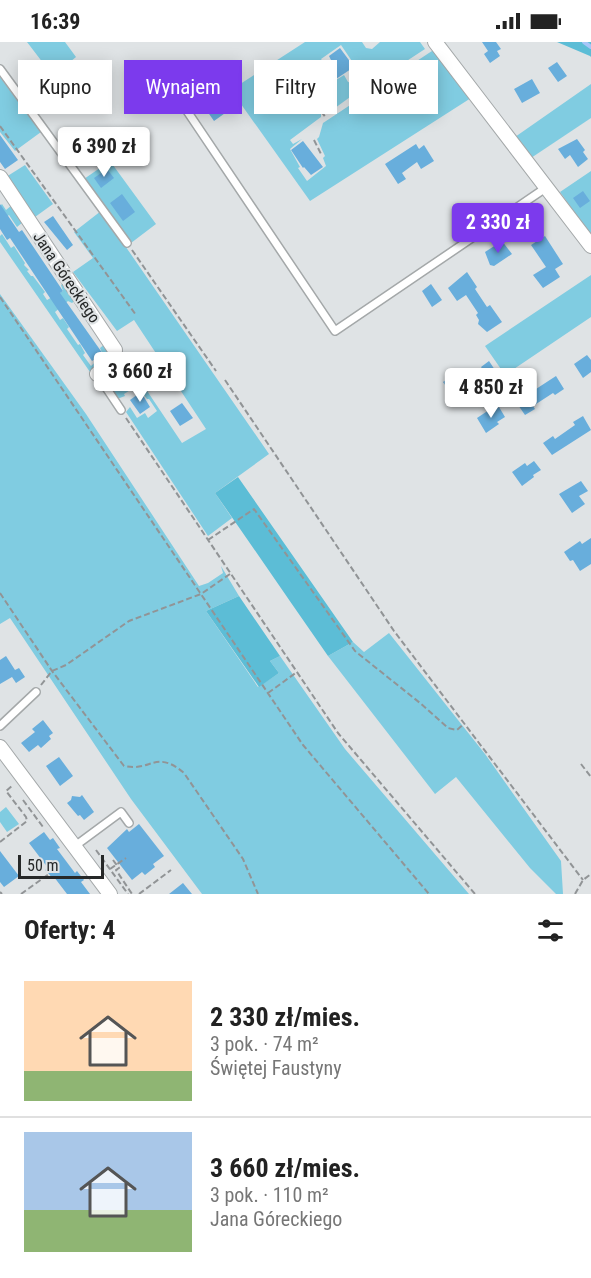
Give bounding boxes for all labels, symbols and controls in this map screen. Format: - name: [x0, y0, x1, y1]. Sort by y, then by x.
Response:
- text: 16:39: [30, 9, 81, 34]
- chip: Kupno: [18, 60, 112, 114]
- chip: Wynajem: [124, 60, 242, 114]
- chip: Filtry: [254, 60, 337, 114]
- chip: Nowe: [349, 60, 438, 114]
- pin: 6 390 zł: [42, 127, 166, 178]
- text: 6 390 zł: [72, 134, 136, 158]
- pin: 2 330 zł: [436, 203, 560, 254]
- text: 2 330 zł: [466, 210, 530, 234]
- street label: Jana Góreckiego: [29, 228, 104, 326]
- pin: 3 660 zł: [78, 352, 202, 403]
- text: 3 660 zł: [108, 359, 172, 383]
- pin: 4 850 zł: [429, 368, 553, 419]
- text: 4 850 zł: [459, 375, 523, 399]
- scale bar: [18, 852, 104, 880]
- text: 50 m: [27, 856, 59, 875]
- icon: filters: [534, 914, 567, 947]
- text: Oferty: 4: [24, 915, 115, 945]
- text: 2 330 zł/mies.: [210, 1002, 360, 1032]
- icon: home: [72, 1005, 144, 1077]
- text: 3 pok. · 74 m²: [210, 1032, 319, 1056]
- text: Świętej Faustyny: [210, 1056, 342, 1080]
- text: 3 660 zł/mies.: [210, 1153, 360, 1183]
- icon: home: [72, 1156, 144, 1228]
- text: 3 pok. · 110 m²: [210, 1183, 329, 1207]
- text: Jana Góreckiego: [210, 1207, 342, 1231]

